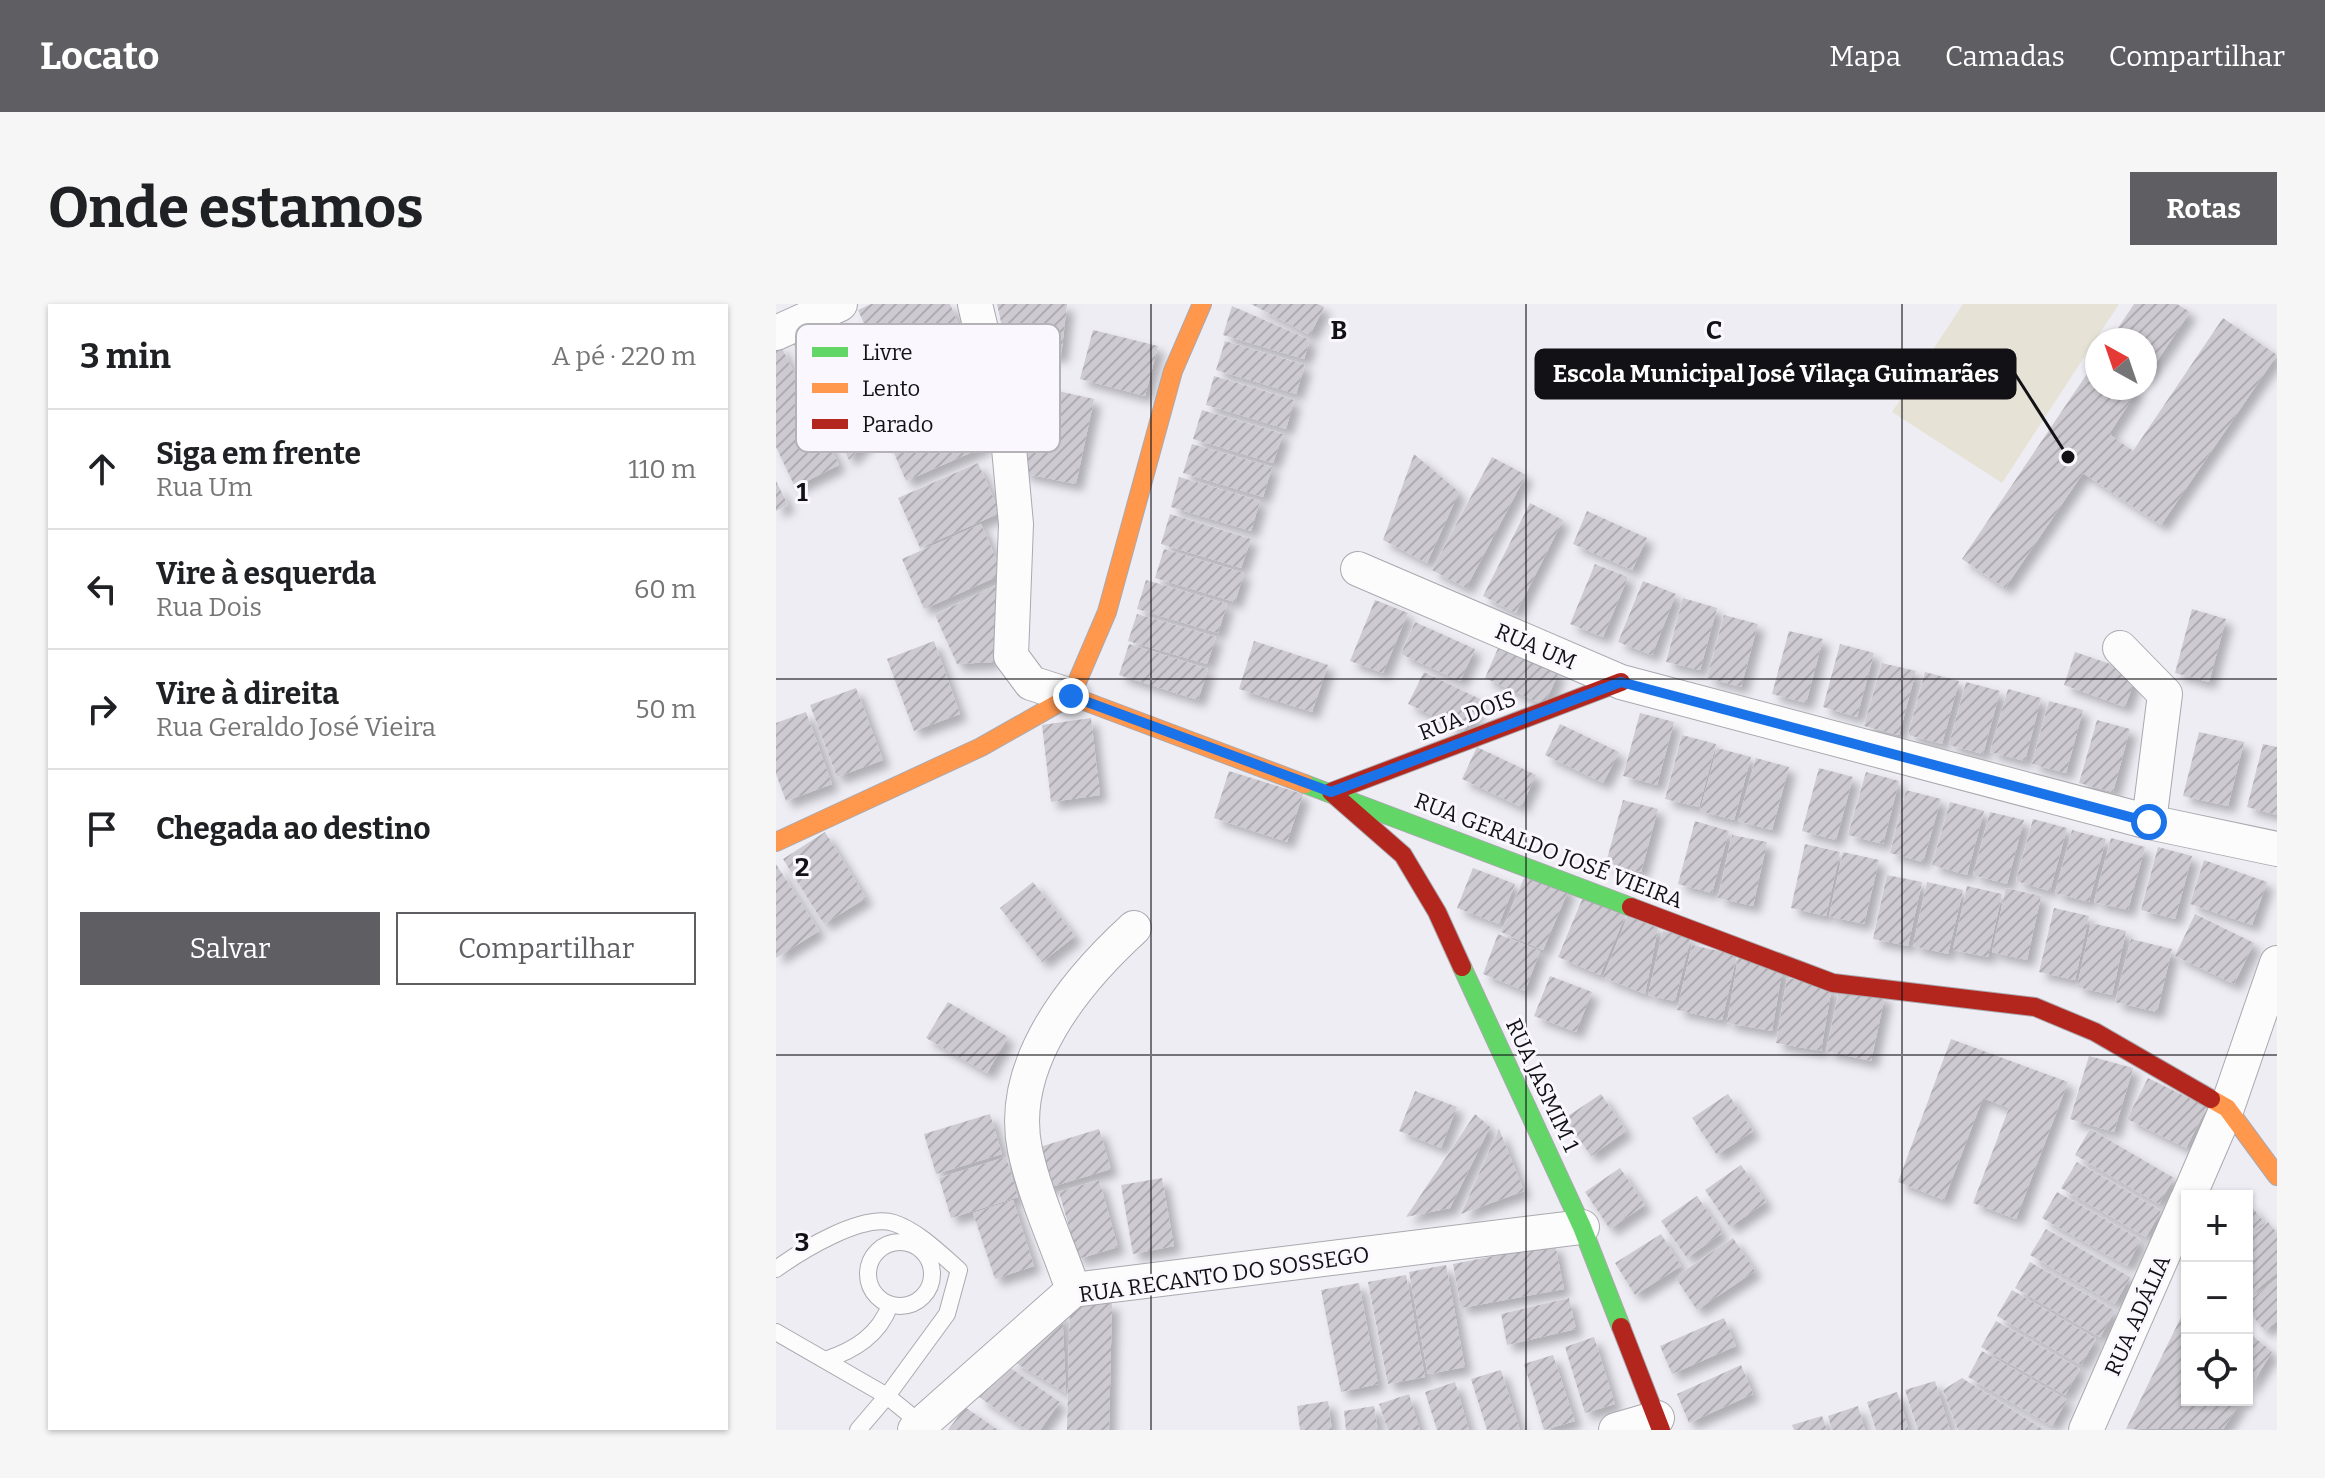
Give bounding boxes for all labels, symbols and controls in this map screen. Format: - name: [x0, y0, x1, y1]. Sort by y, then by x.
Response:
- text: Locato: [40, 33, 159, 79]
- text: Mapa: [1829, 40, 1901, 73]
- text: Camadas: [1945, 40, 2065, 73]
- text: Compartilhar: [2109, 40, 2285, 73]
- button: Rotas: [2130, 172, 2277, 245]
- text: Onde estamos: [48, 175, 424, 242]
- text: B: [1331, 315, 1347, 346]
- text: C: [1706, 315, 1722, 346]
- legend: [796, 324, 1060, 452]
- north arrow: [2085, 328, 2157, 400]
- text: 3 min: [80, 336, 171, 377]
- text: Livre: [862, 339, 913, 366]
- text: A pé · 220 m: [552, 341, 696, 372]
- callout: Escola Municipal José Vilaça Guimarães: [1536, 350, 2015, 398]
- text: Escola Municipal José Vilaça Guimarães: [1553, 360, 1999, 388]
- text: Lento: [862, 375, 920, 402]
- text: Parado: [862, 411, 933, 438]
- text: Siga em frente: [156, 436, 361, 472]
- icon: ahead: [80, 447, 124, 491]
- text: 110 m: [628, 454, 696, 485]
- text: Rua Um: [156, 472, 253, 503]
- text: 1: [796, 477, 808, 508]
- text: Vire à esquerda: [156, 556, 376, 592]
- icon: left: [80, 567, 124, 611]
- text: 60 m: [634, 574, 696, 605]
- text: Rua Dois: [156, 592, 262, 623]
- street label: RUA UM: [1491, 617, 1580, 676]
- text: Vire à direita: [156, 676, 339, 712]
- route end: [1053, 678, 1089, 714]
- street label: RUA DOIS: [1415, 685, 1520, 746]
- icon: right: [80, 687, 124, 731]
- text: 50 m: [635, 694, 696, 725]
- text: Rua Geraldo José Vieira: [156, 712, 436, 743]
- street label: RUA GERALDO JOSÉ VIEIRA: [1411, 787, 1687, 914]
- route start: [2131, 804, 2167, 840]
- icon: arrive: [80, 807, 124, 851]
- text: Chegada ao destino: [156, 811, 431, 847]
- text: 2: [795, 852, 809, 883]
- button: Salvar: [80, 912, 380, 985]
- button: Compartilhar: [396, 912, 696, 985]
- street label: RUA JASMIM 1: [1500, 1014, 1585, 1156]
- map controls: [2181, 1190, 2253, 1406]
- button: +: [2181, 1190, 2253, 1262]
- text: 3: [795, 1227, 809, 1258]
- street label: RUA RECANTO DO SOSSEGO: [1077, 1241, 1371, 1308]
- street label: RUA ADÁLIA: [2099, 1250, 2176, 1380]
- button: −: [2181, 1262, 2253, 1334]
- button: locate: [2181, 1334, 2253, 1406]

